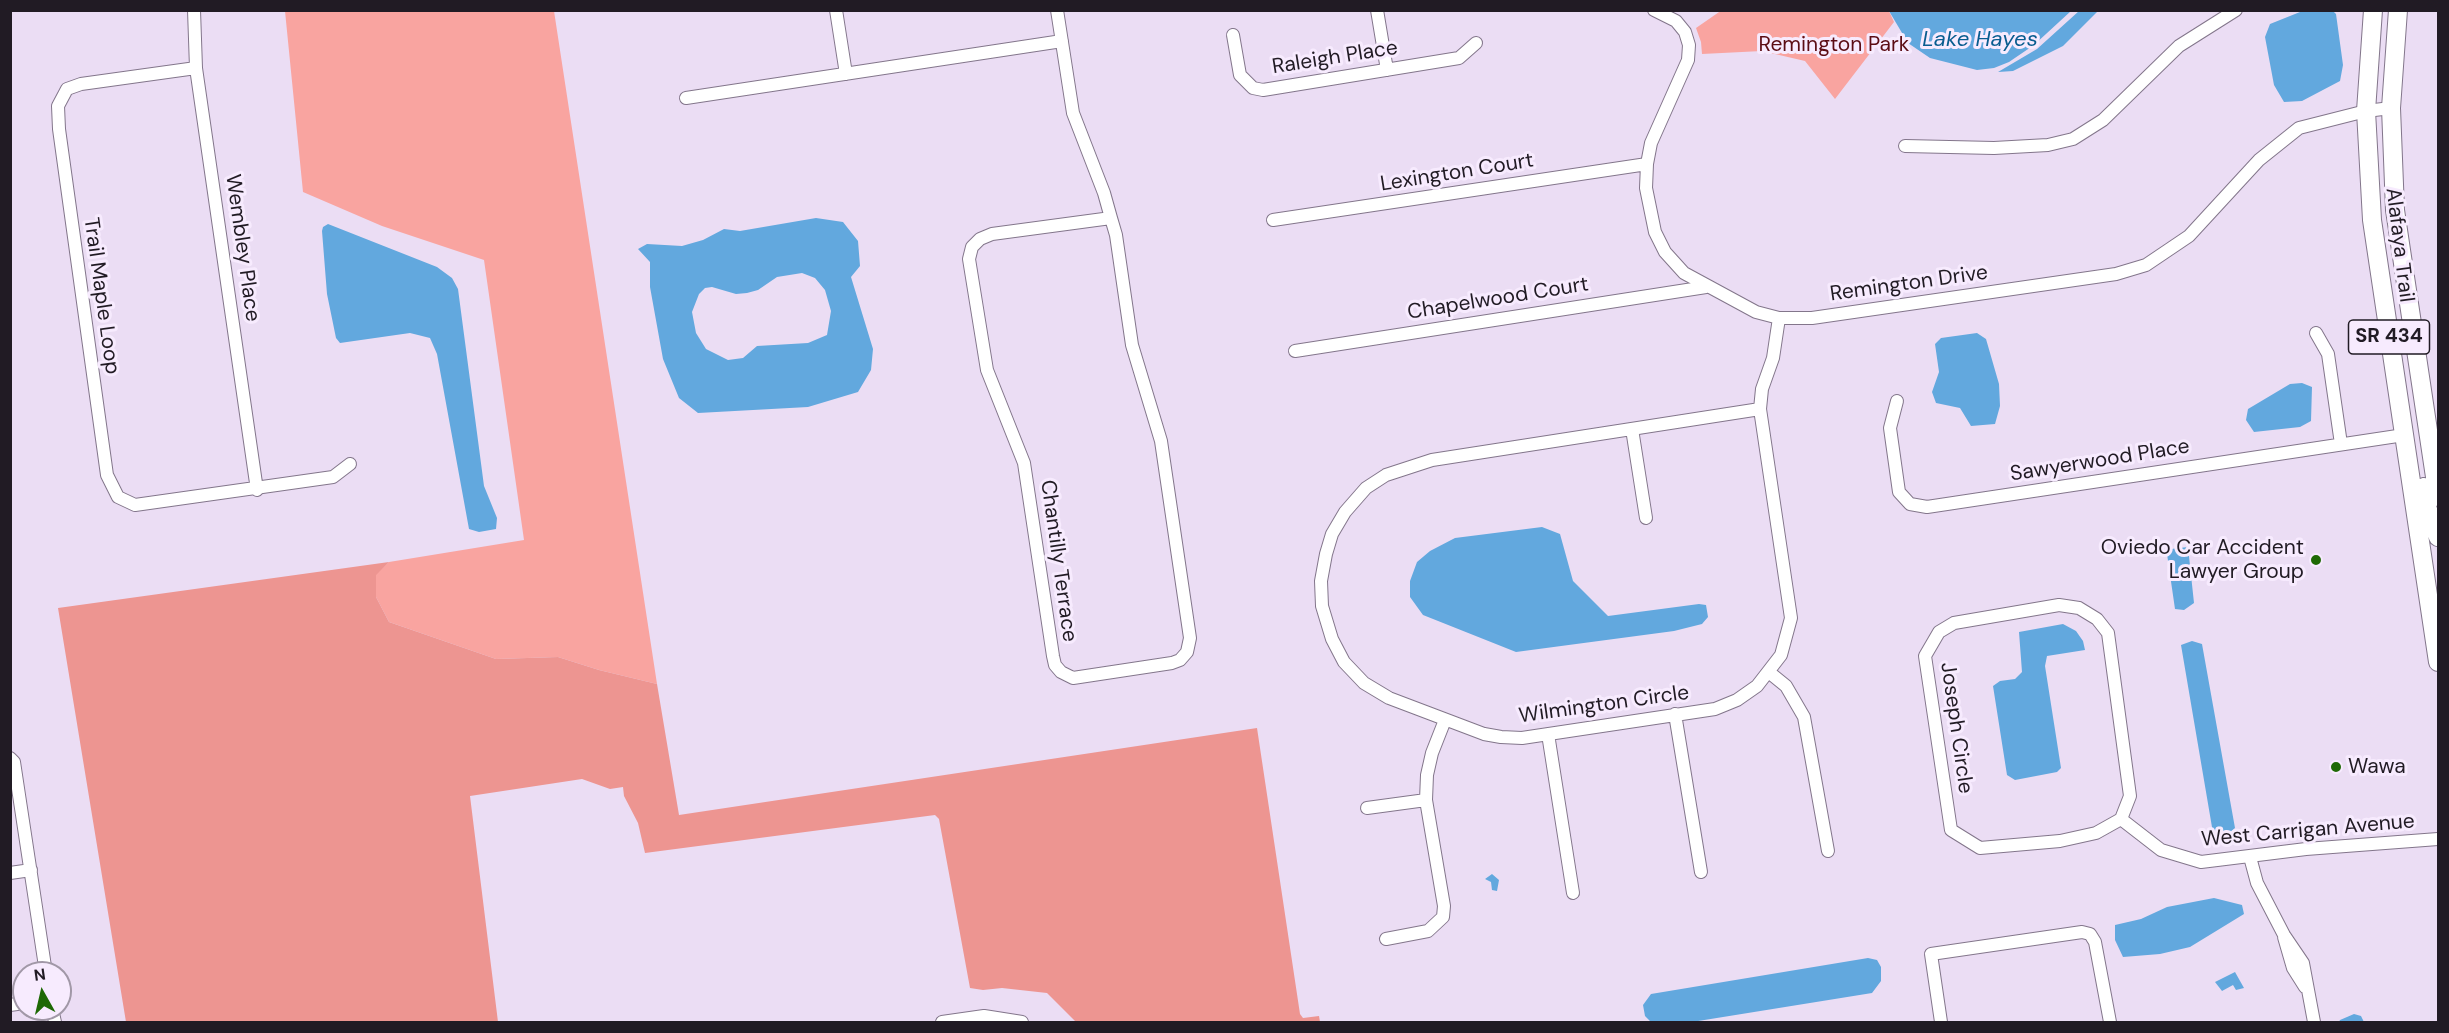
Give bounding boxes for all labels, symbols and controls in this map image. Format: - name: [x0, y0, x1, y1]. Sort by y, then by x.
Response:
- water label: Lake Hayes: [1922, 27, 2038, 53]
- park label: Remington Park: [1759, 32, 1909, 58]
- street label: Raleigh Place: [1270, 36, 1400, 80]
- street label: Lexington Court: [1379, 148, 1535, 198]
- street label: Wembley Place: [219, 173, 265, 323]
- street label: Alafaya Trail: [2379, 186, 2419, 304]
- street label: Trail Maple Loop: [78, 216, 124, 376]
- street label: Remington Drive: [1828, 260, 1990, 308]
- street label: Chapelwood Court: [1406, 272, 1590, 326]
- road number: SR 434: [2348, 320, 2430, 354]
- street label: Sawyerwood Place: [2008, 434, 2192, 488]
- street label: Chantilly Terrace: [1034, 478, 1082, 644]
- place label: Oviedo Car Accident Lawyer Group: [2101, 535, 2304, 585]
- marker: Oviedo Car Accident Lawyer Group: [2309, 553, 2323, 567]
- street label: Joseph Circle: [1934, 661, 1978, 795]
- street label: Wilmington Circle: [1517, 681, 1691, 729]
- place label: Wawa: [2348, 754, 2406, 780]
- marker: Wawa: [2329, 760, 2343, 774]
- street label: West Carrigan Avenue: [2200, 809, 2416, 853]
- north arrow: [12, 961, 72, 1021]
- text: N: [32, 963, 47, 986]

